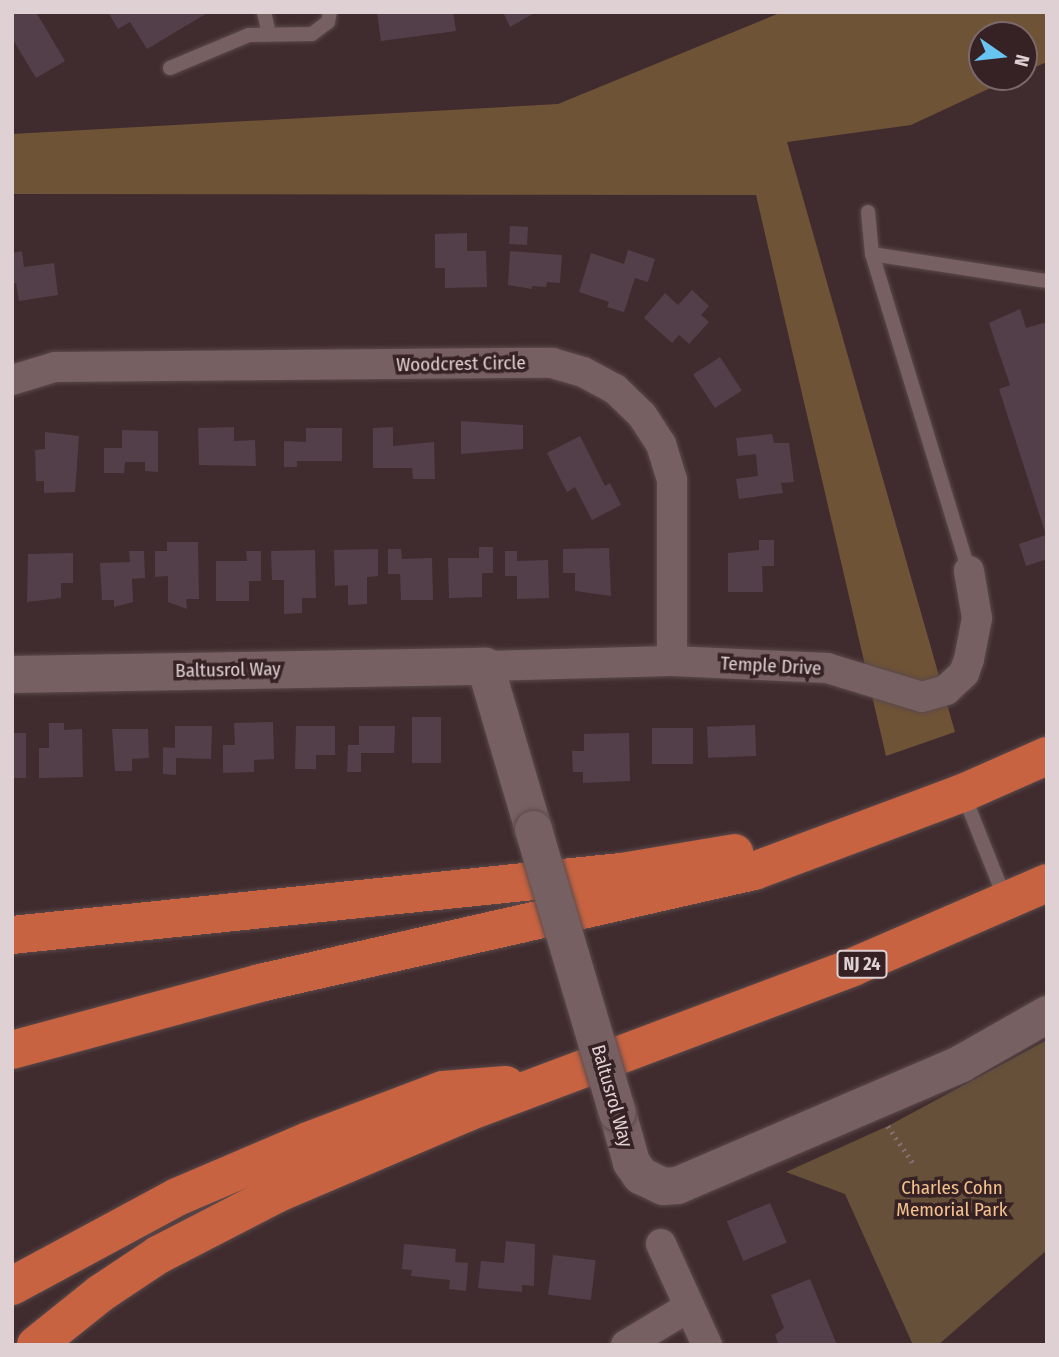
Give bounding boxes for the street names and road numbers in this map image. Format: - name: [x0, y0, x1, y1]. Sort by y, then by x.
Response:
- street label: Woodcrest Circle: [396, 351, 526, 377]
- street label: Temple Drive: [720, 652, 822, 680]
- street label: Baltusrol Way: [175, 658, 281, 682]
- road number: NJ 24: [836, 950, 888, 979]
- street label: Baltusrol Way: [586, 1042, 638, 1150]

